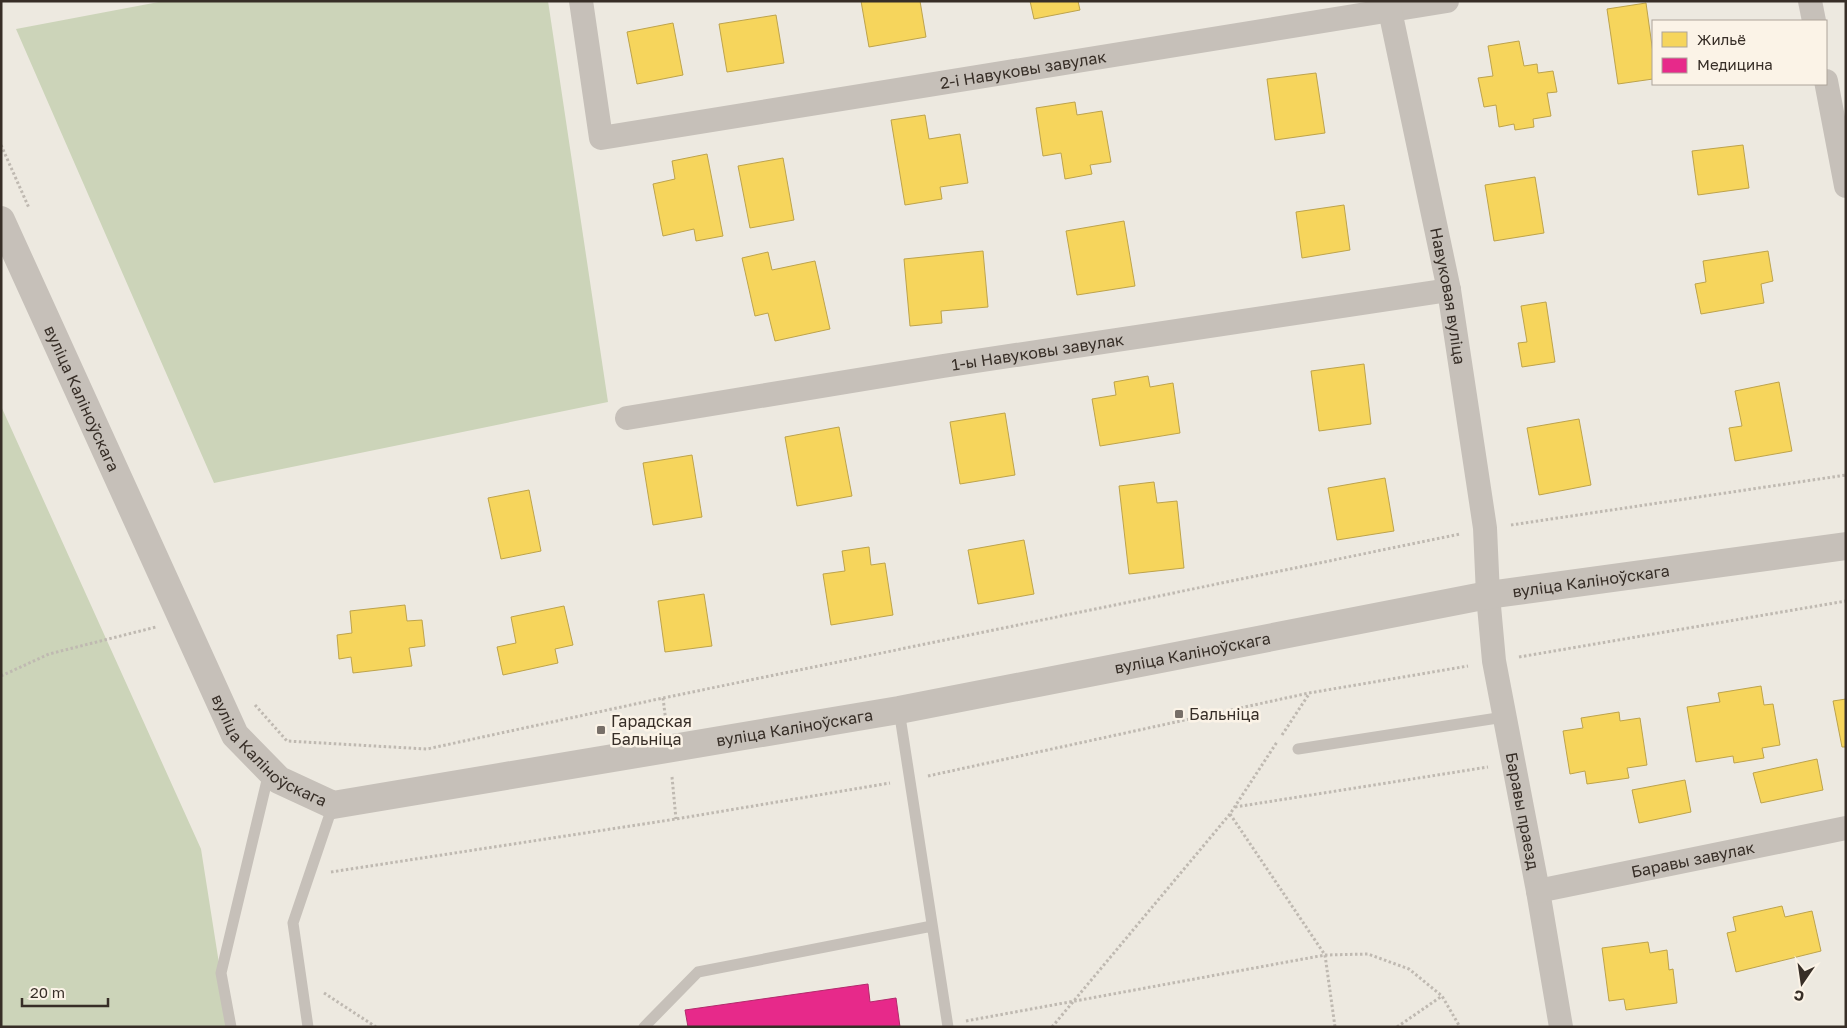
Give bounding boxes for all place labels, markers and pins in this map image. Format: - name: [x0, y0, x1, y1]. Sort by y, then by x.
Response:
- place label: Бальніца: [1189, 704, 1260, 724]
- marker: Бальніца: [1173, 708, 1185, 720]
- place label: Гарадская Бальніца: [611, 711, 692, 749]
- marker: Гарадская Бальніца: [595, 724, 607, 736]

